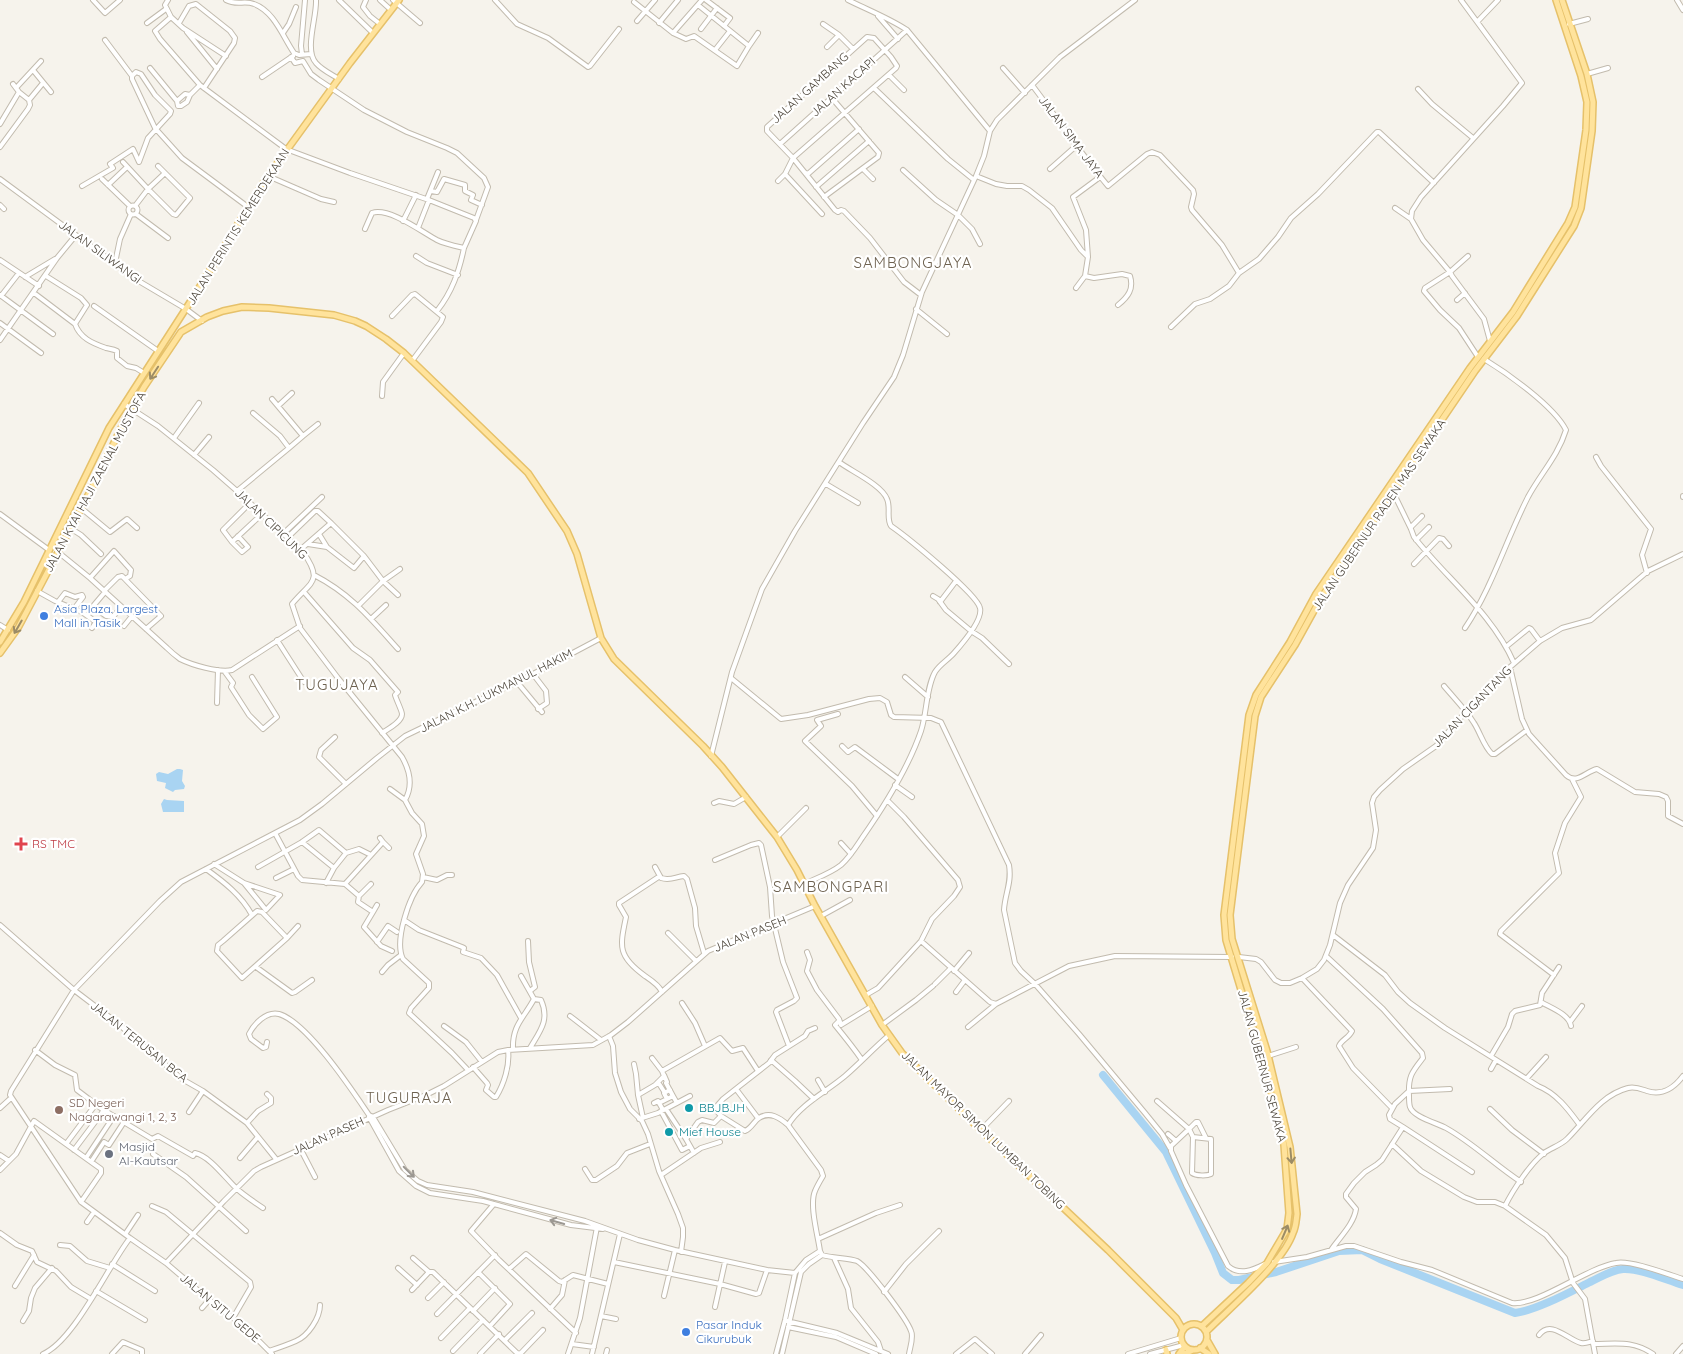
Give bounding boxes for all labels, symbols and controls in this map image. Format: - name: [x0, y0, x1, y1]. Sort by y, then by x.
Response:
- street label: JALAN GAMBANG: [768, 49, 852, 126]
- street label: JALAN KACAPI: [807, 54, 878, 120]
- street label: JALAN SIMA JAYA: [1036, 93, 1107, 181]
- street label: JALAN PERINTIS KEMERDEKAAN: [183, 146, 292, 308]
- street label: JALAN SILIWANGI: [56, 216, 145, 287]
- district label: SAMBONGJAYA: [853, 253, 973, 272]
- one-way arrow: [148, 365, 158, 379]
- street label: JALAN KYAI HAJI ZAENAL MUSTOFA: [40, 389, 149, 575]
- street label: JALAN GUBERNUR RADEN MAS SEWAKA: [1309, 416, 1449, 614]
- street label: JALAN CIPICUNG: [232, 485, 311, 562]
- place label: Asia Plaza. Largest Mall in Tasik: [54, 601, 158, 630]
- marker: Asia Plaza. Largest Mall in Tasik: [38, 610, 50, 622]
- one-way arrow: [13, 619, 23, 633]
- street label: JALAN K.H. LUKMANUL HAKIM: [417, 645, 575, 736]
- street label: JALAN CIGANTANG: [1429, 663, 1514, 751]
- district label: TUGUJAYA: [295, 675, 379, 694]
- place label: RS TMC: [32, 836, 75, 851]
- marker: RS TMC: [14, 837, 28, 851]
- district label: SAMBONGPARI: [773, 877, 889, 896]
- street label: JALAN PASEH: [711, 912, 788, 955]
- street label: JALAN GUBERNUR SEWAKA: [1235, 988, 1290, 1144]
- street label: JALAN TERUSAN BCA: [88, 998, 191, 1086]
- street label: JALAN MAYOR SIMON LUMBAN TOBING: [898, 1047, 1068, 1212]
- district label: TUGURAJA: [366, 1088, 452, 1107]
- place label: SD Negeri Nagarawangi 1, 2, 3: [69, 1095, 177, 1124]
- place label: BBJBJH: [699, 1100, 745, 1115]
- marker: BBJBJH: [683, 1102, 695, 1114]
- marker: SD Negeri Nagarawangi 1, 2, 3: [53, 1104, 65, 1116]
- street label: JALAN PASEH: [289, 1113, 366, 1158]
- place label: Mief House: [679, 1124, 741, 1139]
- marker: Mief House: [663, 1126, 675, 1138]
- place label: Masjid Al-Kautsar: [119, 1139, 179, 1168]
- marker: Masjid Al-Kautsar: [103, 1148, 115, 1160]
- one-way arrow: [1286, 1148, 1296, 1164]
- one-way arrow: [403, 1166, 415, 1178]
- one-way arrow: [550, 1216, 566, 1226]
- one-way arrow: [1281, 1225, 1290, 1240]
- street label: JALAN SITU GEDE: [177, 1270, 264, 1346]
- place label: Pasar Induk Cikurubuk: [696, 1317, 762, 1346]
- marker: Pasar Induk Cikurubuk: [680, 1326, 692, 1338]

